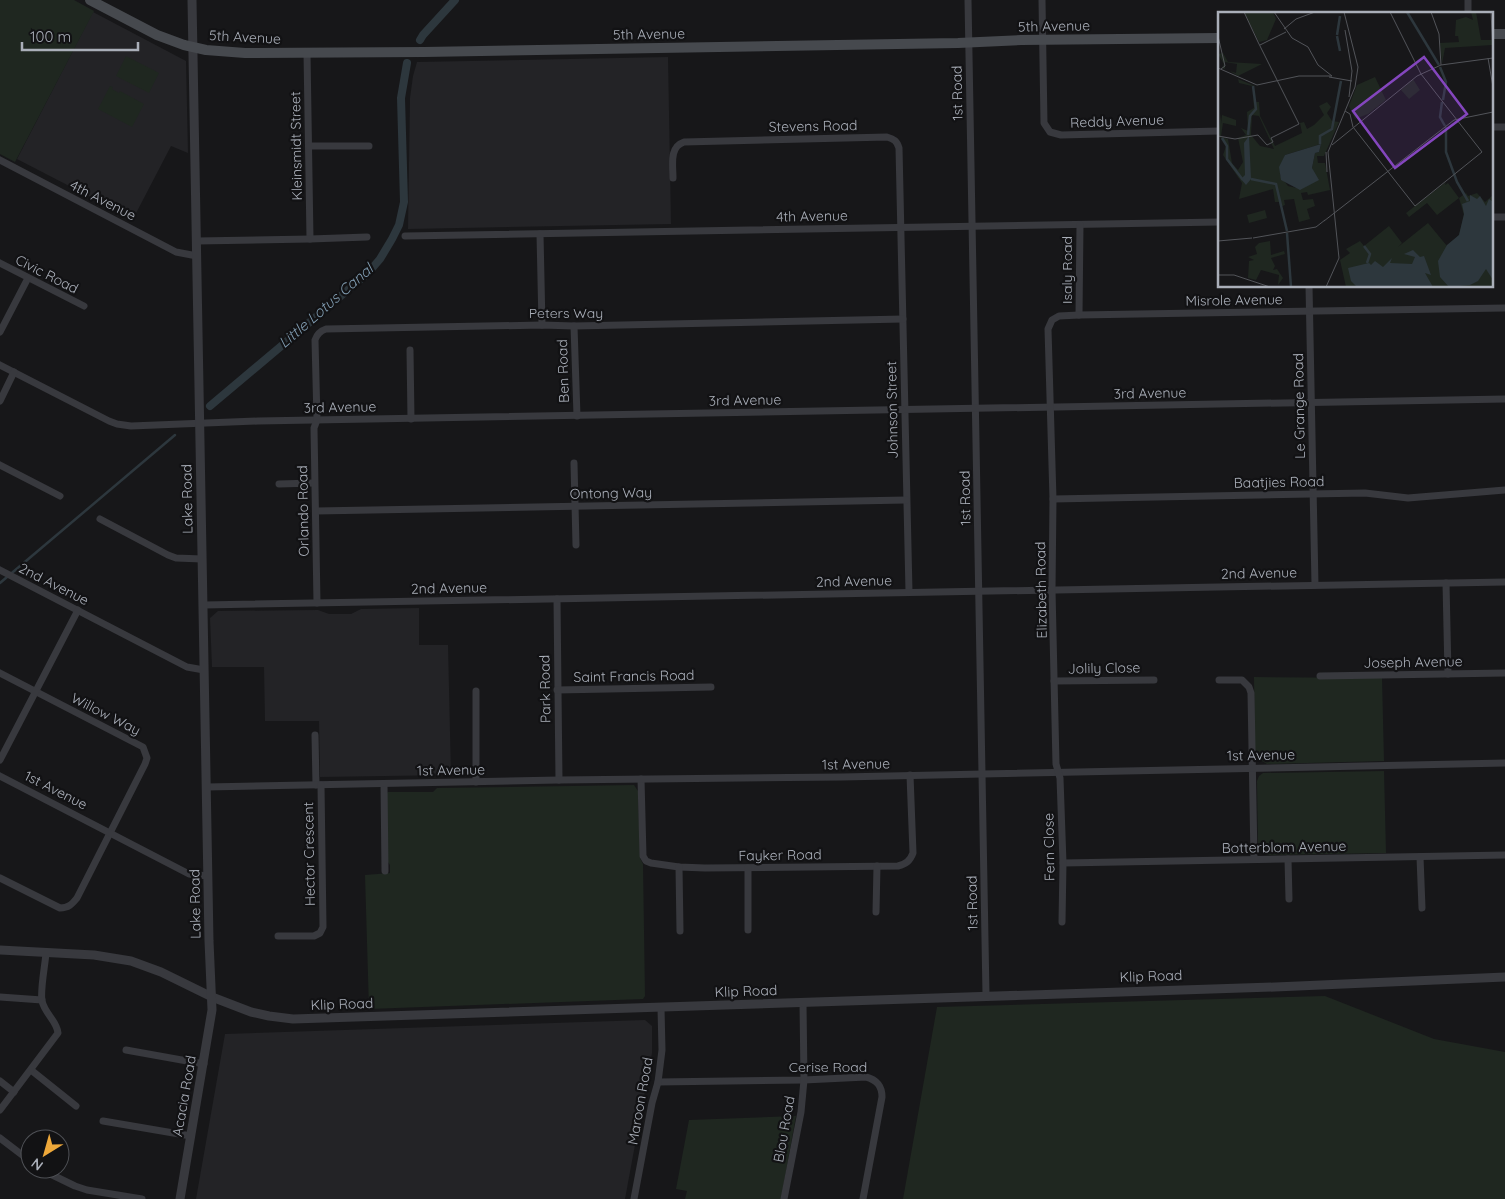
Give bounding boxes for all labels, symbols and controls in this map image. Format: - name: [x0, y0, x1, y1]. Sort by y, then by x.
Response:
- inset map: [1218, 12, 1492, 288]
- street label: 5th Avenue: [1018, 16, 1090, 36]
- scale bar: [22, 20, 139, 52]
- street label: 5th Avenue: [613, 24, 685, 44]
- street label: 5th Avenue: [209, 26, 282, 48]
- text: 100 m: [30, 27, 71, 46]
- street label: 1st Road: [948, 65, 966, 121]
- street label: Kleinsmidt Street: [286, 91, 306, 201]
- street label: Reddy Avenue: [1070, 110, 1164, 132]
- street label: Stevens Road: [768, 116, 858, 136]
- street label: 4th Avenue: [67, 176, 139, 224]
- street label: 4th Avenue: [776, 206, 848, 226]
- street label: Isaly Road: [1058, 236, 1076, 304]
- street label: Civic Road: [12, 250, 82, 298]
- water label: Little Lotus Canal: [274, 258, 378, 352]
- street label: Misrole Avenue: [1185, 290, 1283, 310]
- street label: Peters Way: [529, 304, 603, 322]
- street label: Ben Road: [553, 339, 573, 403]
- street label: Le Grange Road: [1289, 353, 1309, 459]
- street label: Johnson Street: [882, 361, 902, 459]
- street label: 3rd Avenue: [1114, 383, 1187, 403]
- street label: 3rd Avenue: [709, 390, 782, 410]
- street label: 3rd Avenue: [304, 397, 377, 417]
- street label: Lake Road: [177, 464, 197, 534]
- street label: Orlando Road: [293, 465, 313, 557]
- street label: 1st Road: [956, 470, 974, 526]
- street label: Baatjies Road: [1233, 472, 1325, 492]
- street label: Ontong Way: [570, 483, 652, 503]
- street label: Elizabeth Road: [1031, 541, 1051, 639]
- street label: 2nd Avenue: [16, 559, 92, 609]
- street label: 2nd Avenue: [1221, 563, 1297, 583]
- street label: 2nd Avenue: [816, 571, 892, 591]
- street label: 2nd Avenue: [411, 578, 487, 598]
- street label: Joseph Avenue: [1363, 652, 1463, 672]
- street label: Park Road: [535, 655, 555, 723]
- street label: Jolily Close: [1068, 658, 1141, 678]
- street label: Saint Francis Road: [573, 666, 695, 686]
- street label: Willow Way: [68, 689, 144, 739]
- street label: 1st Avenue: [1227, 745, 1295, 765]
- street label: 1st Avenue: [822, 754, 890, 774]
- street label: 1st Avenue: [417, 760, 485, 780]
- street label: 1st Avenue: [22, 766, 91, 814]
- street label: Hector Crescent: [299, 801, 319, 906]
- street label: Fern Close: [1039, 813, 1059, 881]
- street label: Botterblom Avenue: [1221, 837, 1347, 857]
- street label: Fayker Road: [738, 845, 822, 865]
- street label: Lake Road: [185, 869, 205, 939]
- street label: 1st Road: [963, 875, 981, 931]
- street label: Klip Road: [1119, 966, 1183, 986]
- street label: Klip Road: [714, 981, 778, 1001]
- street label: Klip Road: [310, 994, 374, 1014]
- street label: Acacia Road: [168, 1054, 200, 1138]
- street label: Maroon Road: [623, 1056, 657, 1146]
- street label: Cerise Road: [789, 1058, 867, 1076]
- street label: Blou Road: [769, 1094, 799, 1164]
- north arrow: [20, 1129, 70, 1179]
- text: N: [28, 1154, 47, 1175]

